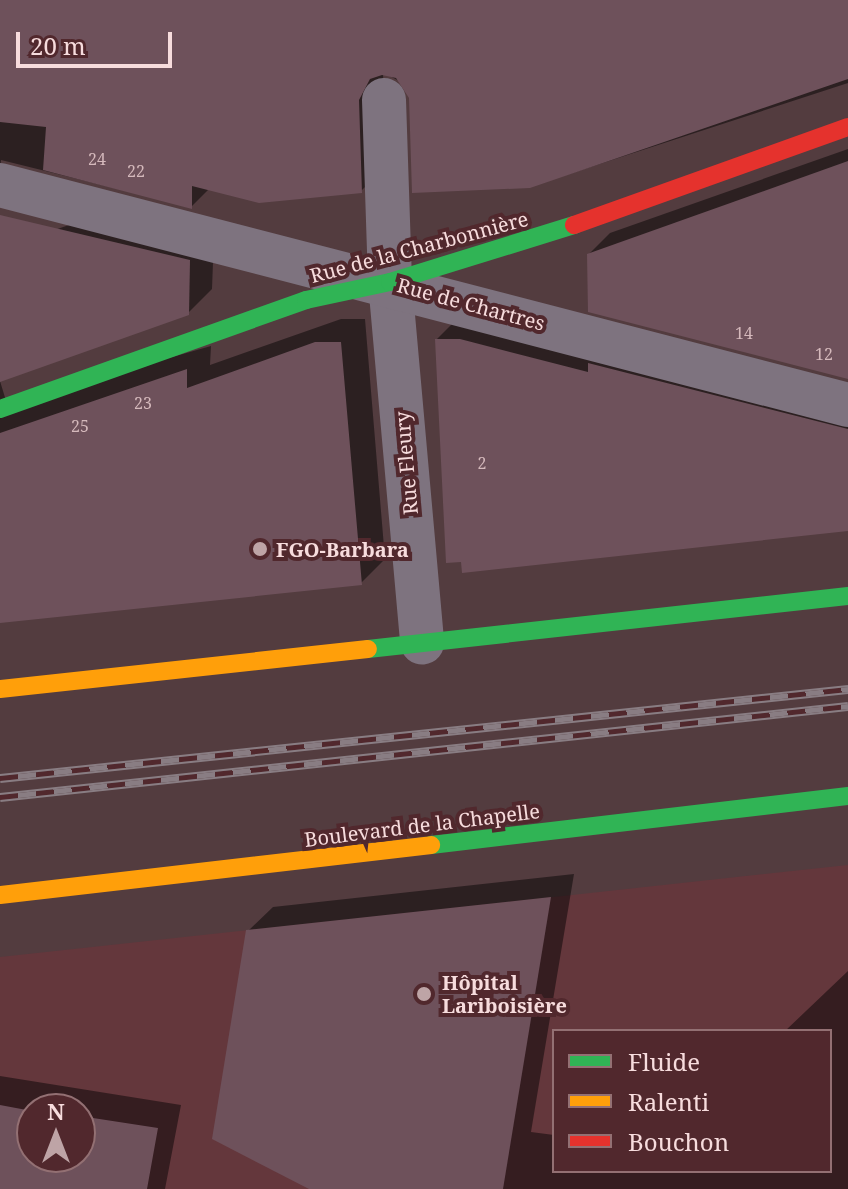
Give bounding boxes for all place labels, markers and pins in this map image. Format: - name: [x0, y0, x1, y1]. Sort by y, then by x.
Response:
- place label: FGO-Barbara: [276, 537, 409, 561]
- marker: FGO-Barbara: [251, 540, 269, 558]
- place label: Hôpital Lariboisière: [442, 970, 567, 1017]
- marker: Hôpital Lariboisière: [413, 983, 435, 1005]

